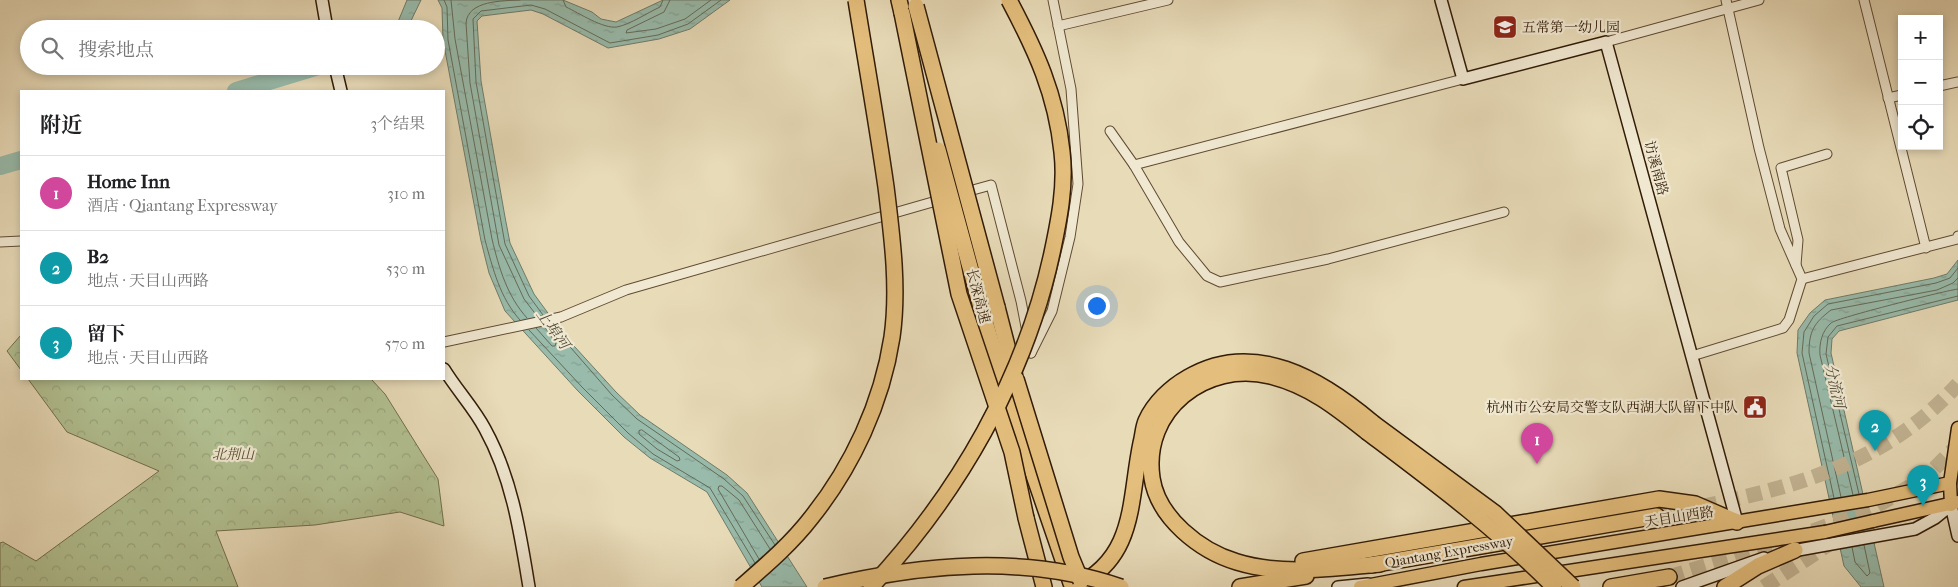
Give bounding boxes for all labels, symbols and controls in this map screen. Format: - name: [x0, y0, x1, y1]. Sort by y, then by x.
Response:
- school or university icon: 五常第一幼儿园: [1492, 14, 1518, 40]
- map controls: [1898, 15, 1943, 150]
- button: +: [1898, 15, 1943, 60]
- place label: 五常第一幼儿园: [1522, 19, 1620, 36]
- search box: [20, 20, 445, 75]
- icon: search: [38, 34, 66, 62]
- text: 搜索地点: [78, 39, 154, 61]
- button: −: [1898, 60, 1943, 105]
- button: locate: [1898, 105, 1943, 150]
- text: 附近: [40, 113, 82, 137]
- text: 3个结果: [370, 114, 425, 133]
- street label: 访溪南路: [1641, 139, 1671, 197]
- text: Home Inn: [87, 171, 170, 193]
- text: 1: [53, 184, 59, 203]
- text: 310 m: [387, 184, 425, 203]
- text: 酒店 · Qiantang Expressway: [87, 196, 278, 215]
- text: B2: [87, 246, 109, 268]
- text: 2: [52, 259, 60, 278]
- text: 530 m: [386, 259, 425, 278]
- street label: 长深高速: [963, 267, 993, 325]
- text: 地点 · 天目山西路: [87, 271, 209, 290]
- your location: [1084, 293, 1110, 319]
- water label: 上埠河: [532, 306, 575, 355]
- text: 留下: [87, 323, 125, 345]
- text: 3: [53, 334, 59, 353]
- text: 570 m: [385, 334, 425, 353]
- text: 地点 · 天目山西路: [87, 348, 209, 367]
- water label: 分流河: [1821, 362, 1850, 413]
- public building icon: 杭州市公安局交警支队西湖大队留下中队: [1742, 394, 1768, 420]
- place label: 杭州市公安局交警支队西湖大队留下中队: [1486, 399, 1738, 416]
- pin: 2: [1859, 410, 1891, 451]
- pin: 1: [1521, 423, 1553, 464]
- park label: 北荆山: [212, 446, 255, 463]
- pin: 3: [1907, 465, 1939, 506]
- street label: 天目山西路: [1643, 503, 1715, 531]
- street label: Qiantang Expressway: [1384, 532, 1515, 572]

